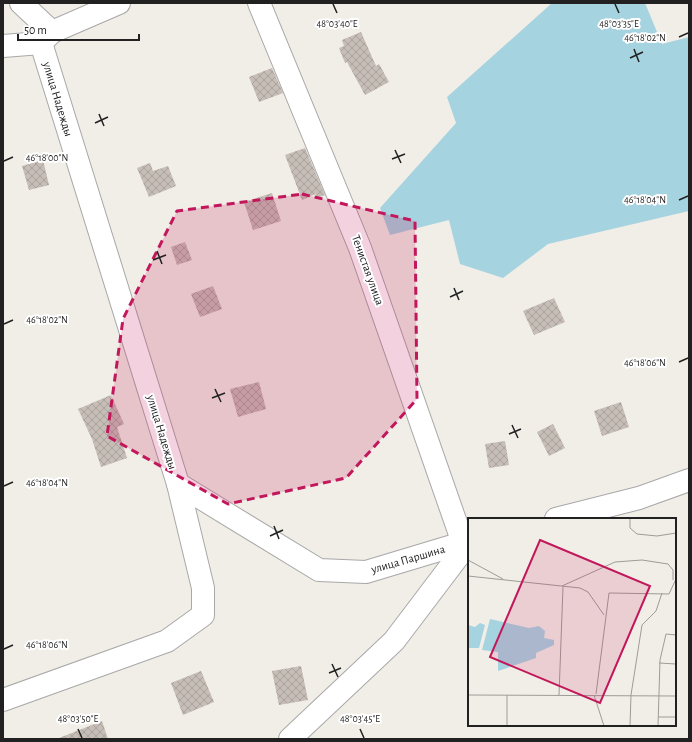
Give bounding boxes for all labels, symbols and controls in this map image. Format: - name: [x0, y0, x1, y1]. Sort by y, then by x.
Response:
- scale bar: [18, 16, 139, 42]
- text: 48°03'40"E: [316, 19, 358, 29]
- text: 48°03'35"E: [599, 19, 639, 29]
- text: 50 m: [24, 24, 47, 36]
- text: 46°18'02"N: [624, 33, 666, 43]
- street label: улица Надежды: [40, 59, 75, 138]
- text: 46°18'00"N: [26, 153, 68, 163]
- text: 46°18'04"N: [624, 195, 666, 205]
- street label: Тенистая улица: [349, 233, 386, 307]
- text: 46°18'02"N: [26, 315, 68, 325]
- text: 46°18'06"N: [624, 358, 666, 368]
- street label: улица Надежды: [144, 392, 179, 471]
- text: 46°18'04"N: [26, 478, 68, 488]
- inset map: [468, 518, 676, 726]
- street label: улица Паршина: [369, 543, 447, 577]
- text: 46°18'06"N: [26, 640, 68, 650]
- text: 48°03'50"E: [58, 714, 98, 724]
- text: 48°03'45"E: [340, 714, 380, 724]

